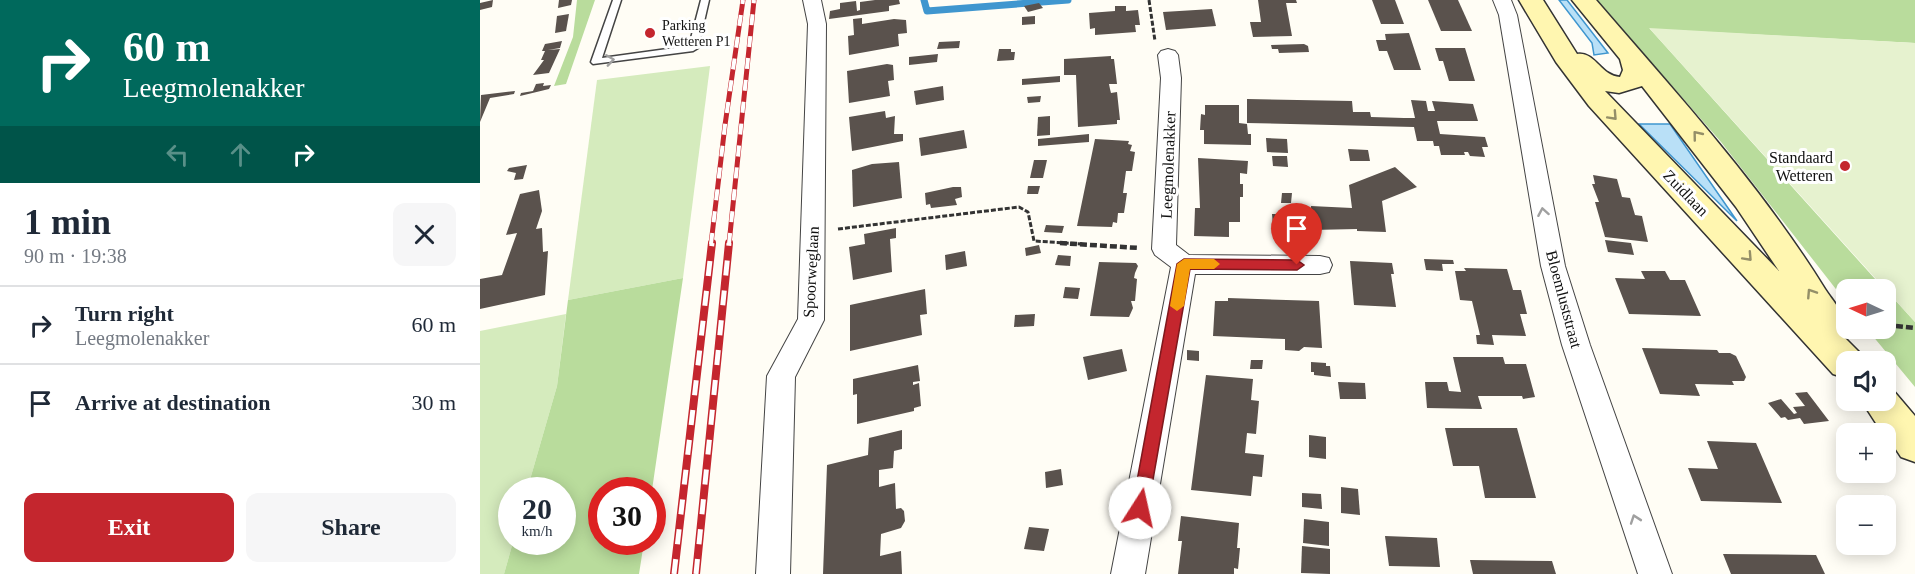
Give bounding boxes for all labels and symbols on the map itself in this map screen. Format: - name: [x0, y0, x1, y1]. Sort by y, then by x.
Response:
- place label: Parking Wetteren P1: [662, 18, 730, 49]
- marker: Parking Wetteren P1: [643, 26, 657, 40]
- one-way arrow: [605, 54, 615, 67]
- one-way arrow: [1606, 109, 1617, 120]
- street label: Leegmolenakker: [1158, 110, 1179, 219]
- one-way arrow: [1694, 130, 1705, 141]
- place label: Standaard Wetteren: [1769, 149, 1833, 184]
- marker: Standaard Wetteren: [1838, 159, 1852, 173]
- street label: Zuidlaan: [1660, 167, 1712, 219]
- pin: [1271, 203, 1322, 265]
- one-way arrow: [1537, 207, 1550, 217]
- street label: Spoorweglaan: [800, 226, 823, 318]
- street label: Bloemluststraat: [1543, 248, 1585, 350]
- one-way arrow: [1740, 250, 1751, 261]
- north arrow: [1836, 279, 1896, 339]
- one-way arrow: [1807, 288, 1818, 299]
- position arrow: [1108, 476, 1172, 540]
- speed limit sign: 30: [588, 477, 666, 555]
- one-way arrow: [1630, 514, 1643, 525]

